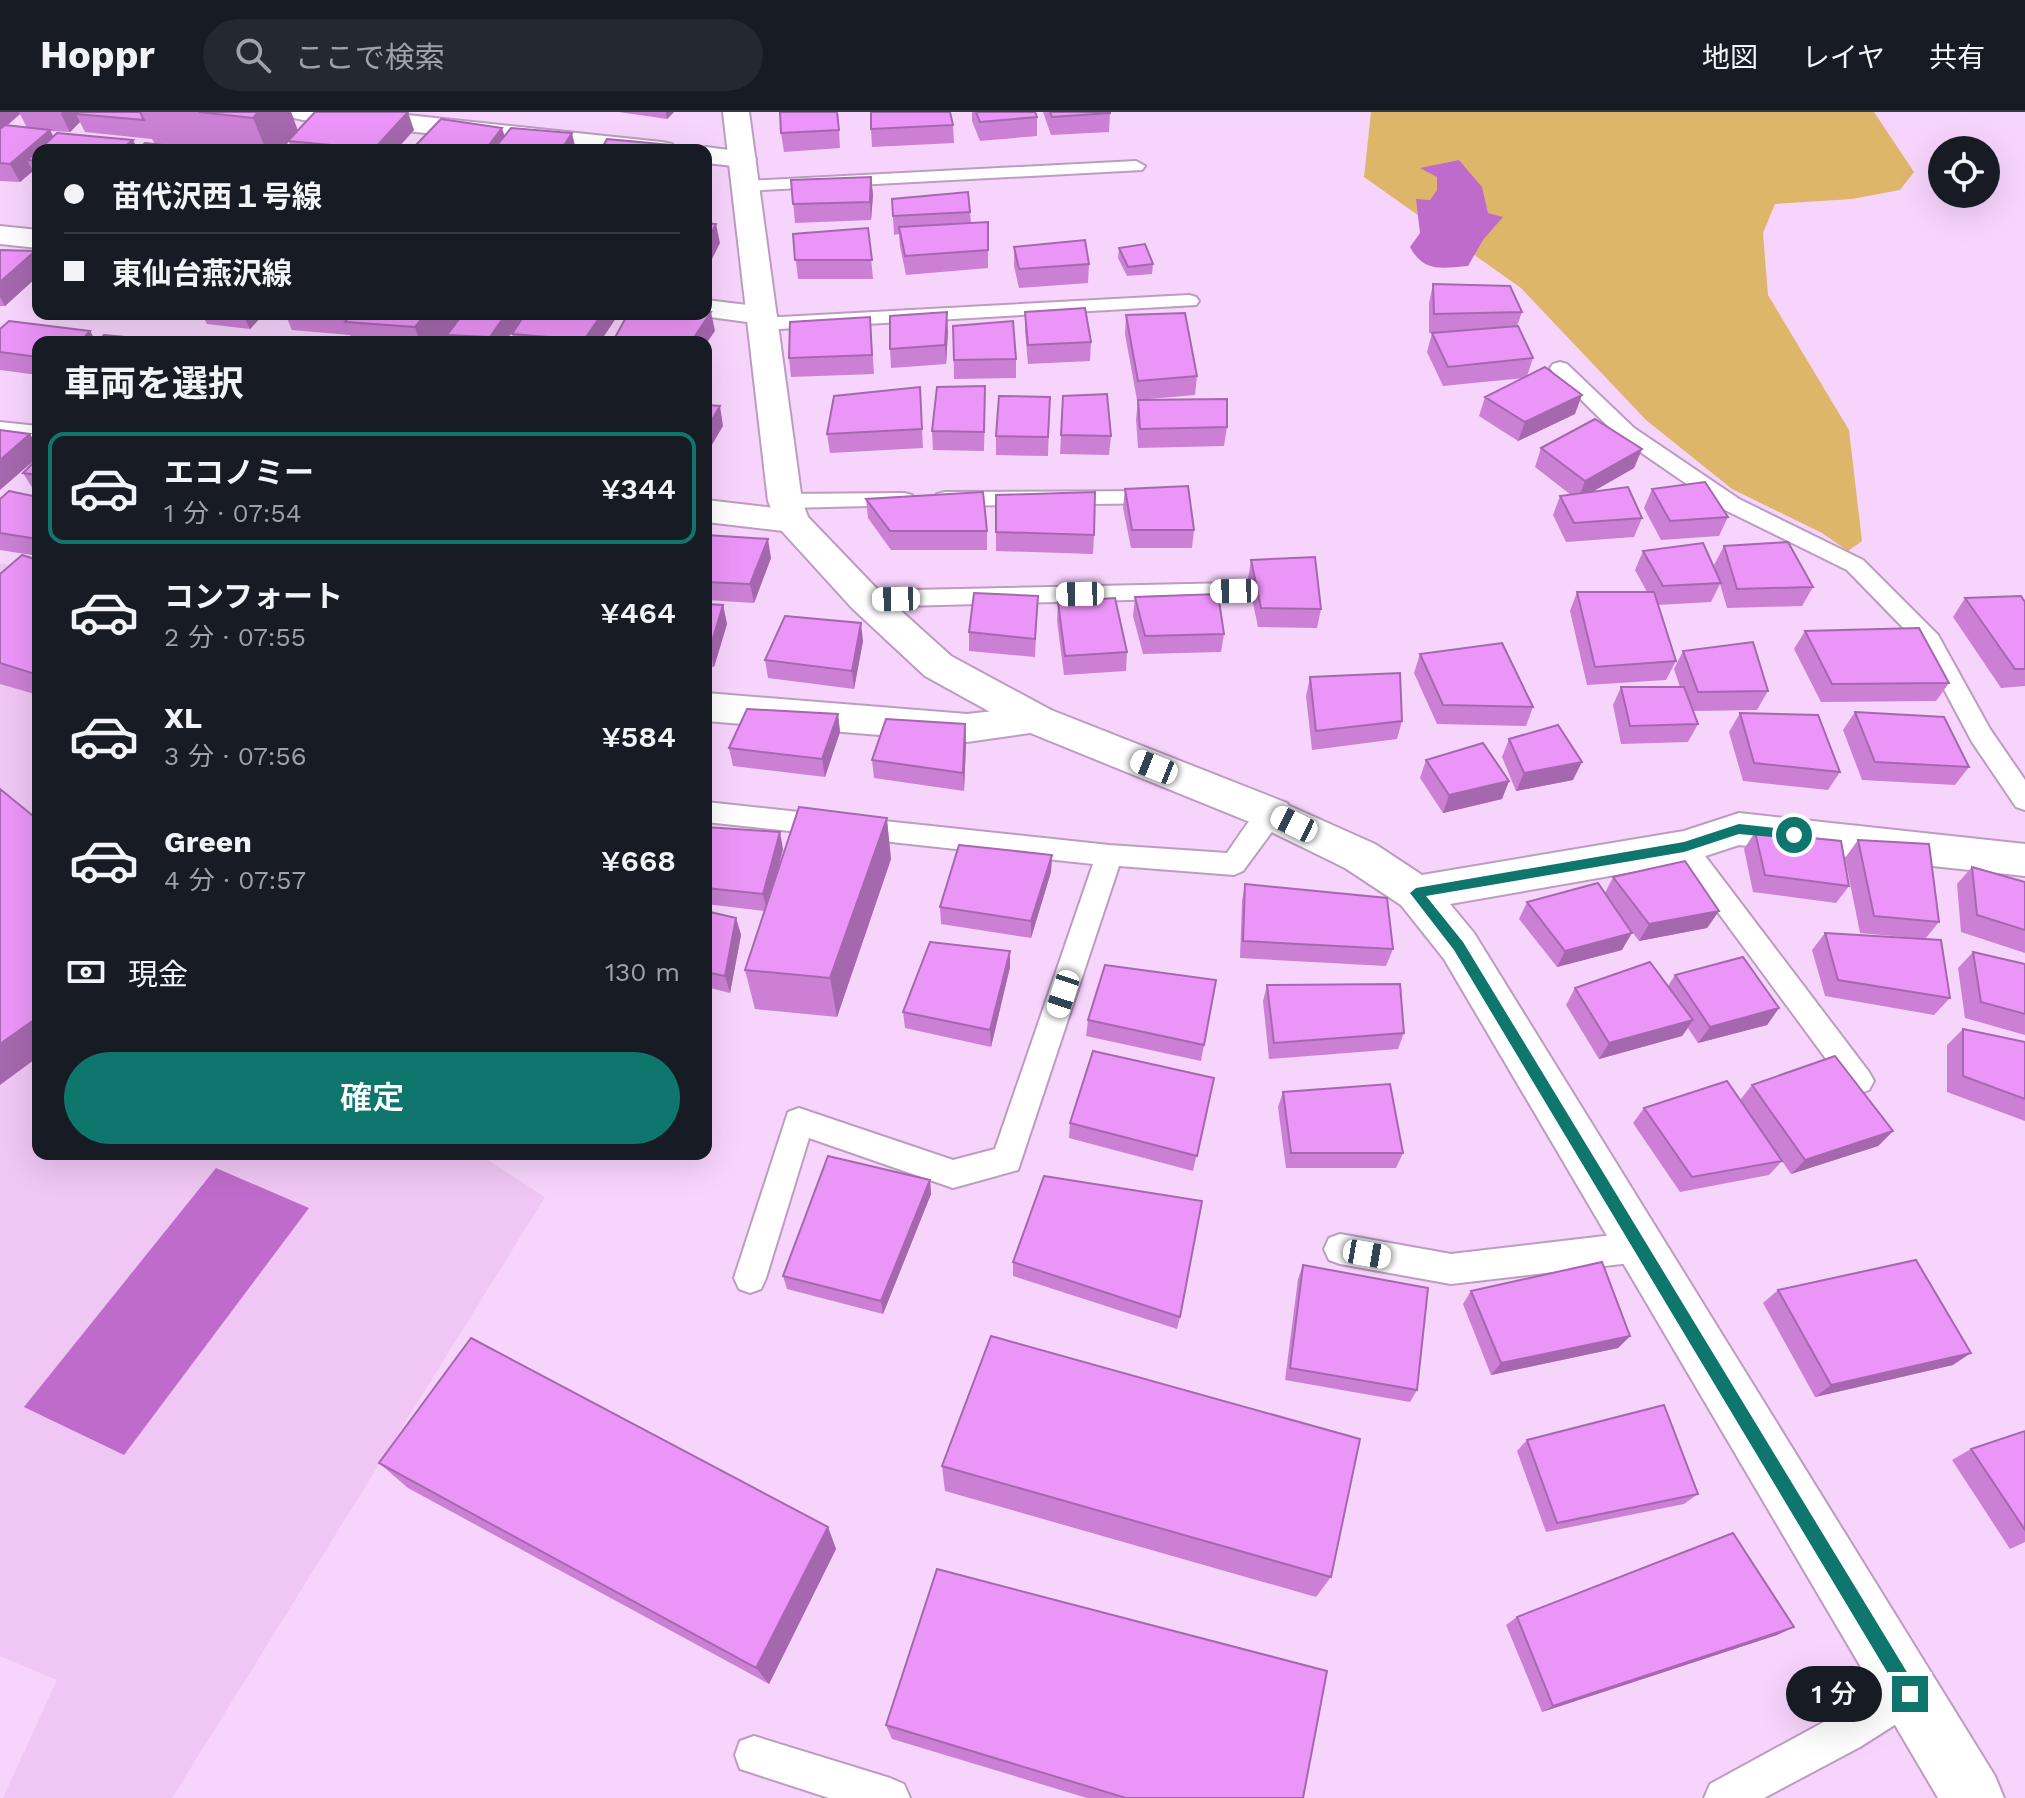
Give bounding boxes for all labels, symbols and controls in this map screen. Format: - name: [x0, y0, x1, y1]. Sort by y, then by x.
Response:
- search box: [203, 19, 763, 91]
- text: Hoppr: [40, 33, 155, 77]
- icon: search: [231, 33, 275, 77]
- text: ここで検索: [295, 40, 445, 75]
- text: 地図: [1702, 41, 1758, 74]
- text: レイヤ: [1802, 41, 1885, 74]
- text: 共有: [1929, 41, 1985, 74]
- map controls: [1928, 136, 2000, 208]
- button: locate: [1928, 136, 2000, 208]
- text: 苗代沢西１号線: [112, 179, 322, 214]
- text: 東仙台燕沢線: [112, 256, 292, 291]
- text: 車両を選択: [64, 363, 244, 405]
- icon: car: [68, 452, 140, 524]
- text: エコノミー: [164, 455, 314, 490]
- text: ¥344: [601, 471, 676, 506]
- text: 1 分 · 07:54: [164, 498, 302, 528]
- icon: car: [68, 576, 140, 648]
- text: コンフォート: [164, 579, 343, 614]
- car: [1210, 579, 1258, 603]
- car: [1056, 582, 1104, 606]
- car: [872, 587, 920, 611]
- text: ¥464: [600, 595, 676, 630]
- text: 2 分 · 07:55: [164, 622, 306, 652]
- icon: car: [68, 700, 140, 772]
- text: XL: [164, 700, 202, 735]
- text: ¥584: [601, 719, 676, 754]
- text: 3 分 · 07:56: [164, 741, 307, 771]
- car: [1127, 747, 1181, 787]
- car: [1267, 803, 1321, 845]
- route start: [1776, 817, 1812, 853]
- icon: car: [68, 824, 140, 896]
- text: Green: [164, 824, 252, 859]
- text: ¥668: [601, 843, 676, 878]
- text: 4 分 · 07:57: [164, 865, 306, 895]
- icon: cash: [64, 950, 108, 994]
- text: 現金: [128, 957, 188, 992]
- text: 130 m: [605, 957, 680, 987]
- car: [1044, 967, 1082, 1021]
- button: 確定: [64, 1052, 680, 1144]
- car: [1341, 1238, 1393, 1270]
- callout: 1 分: [1786, 1666, 1882, 1722]
- route end: [1892, 1676, 1928, 1712]
- text: 1 分: [1812, 1679, 1856, 1709]

